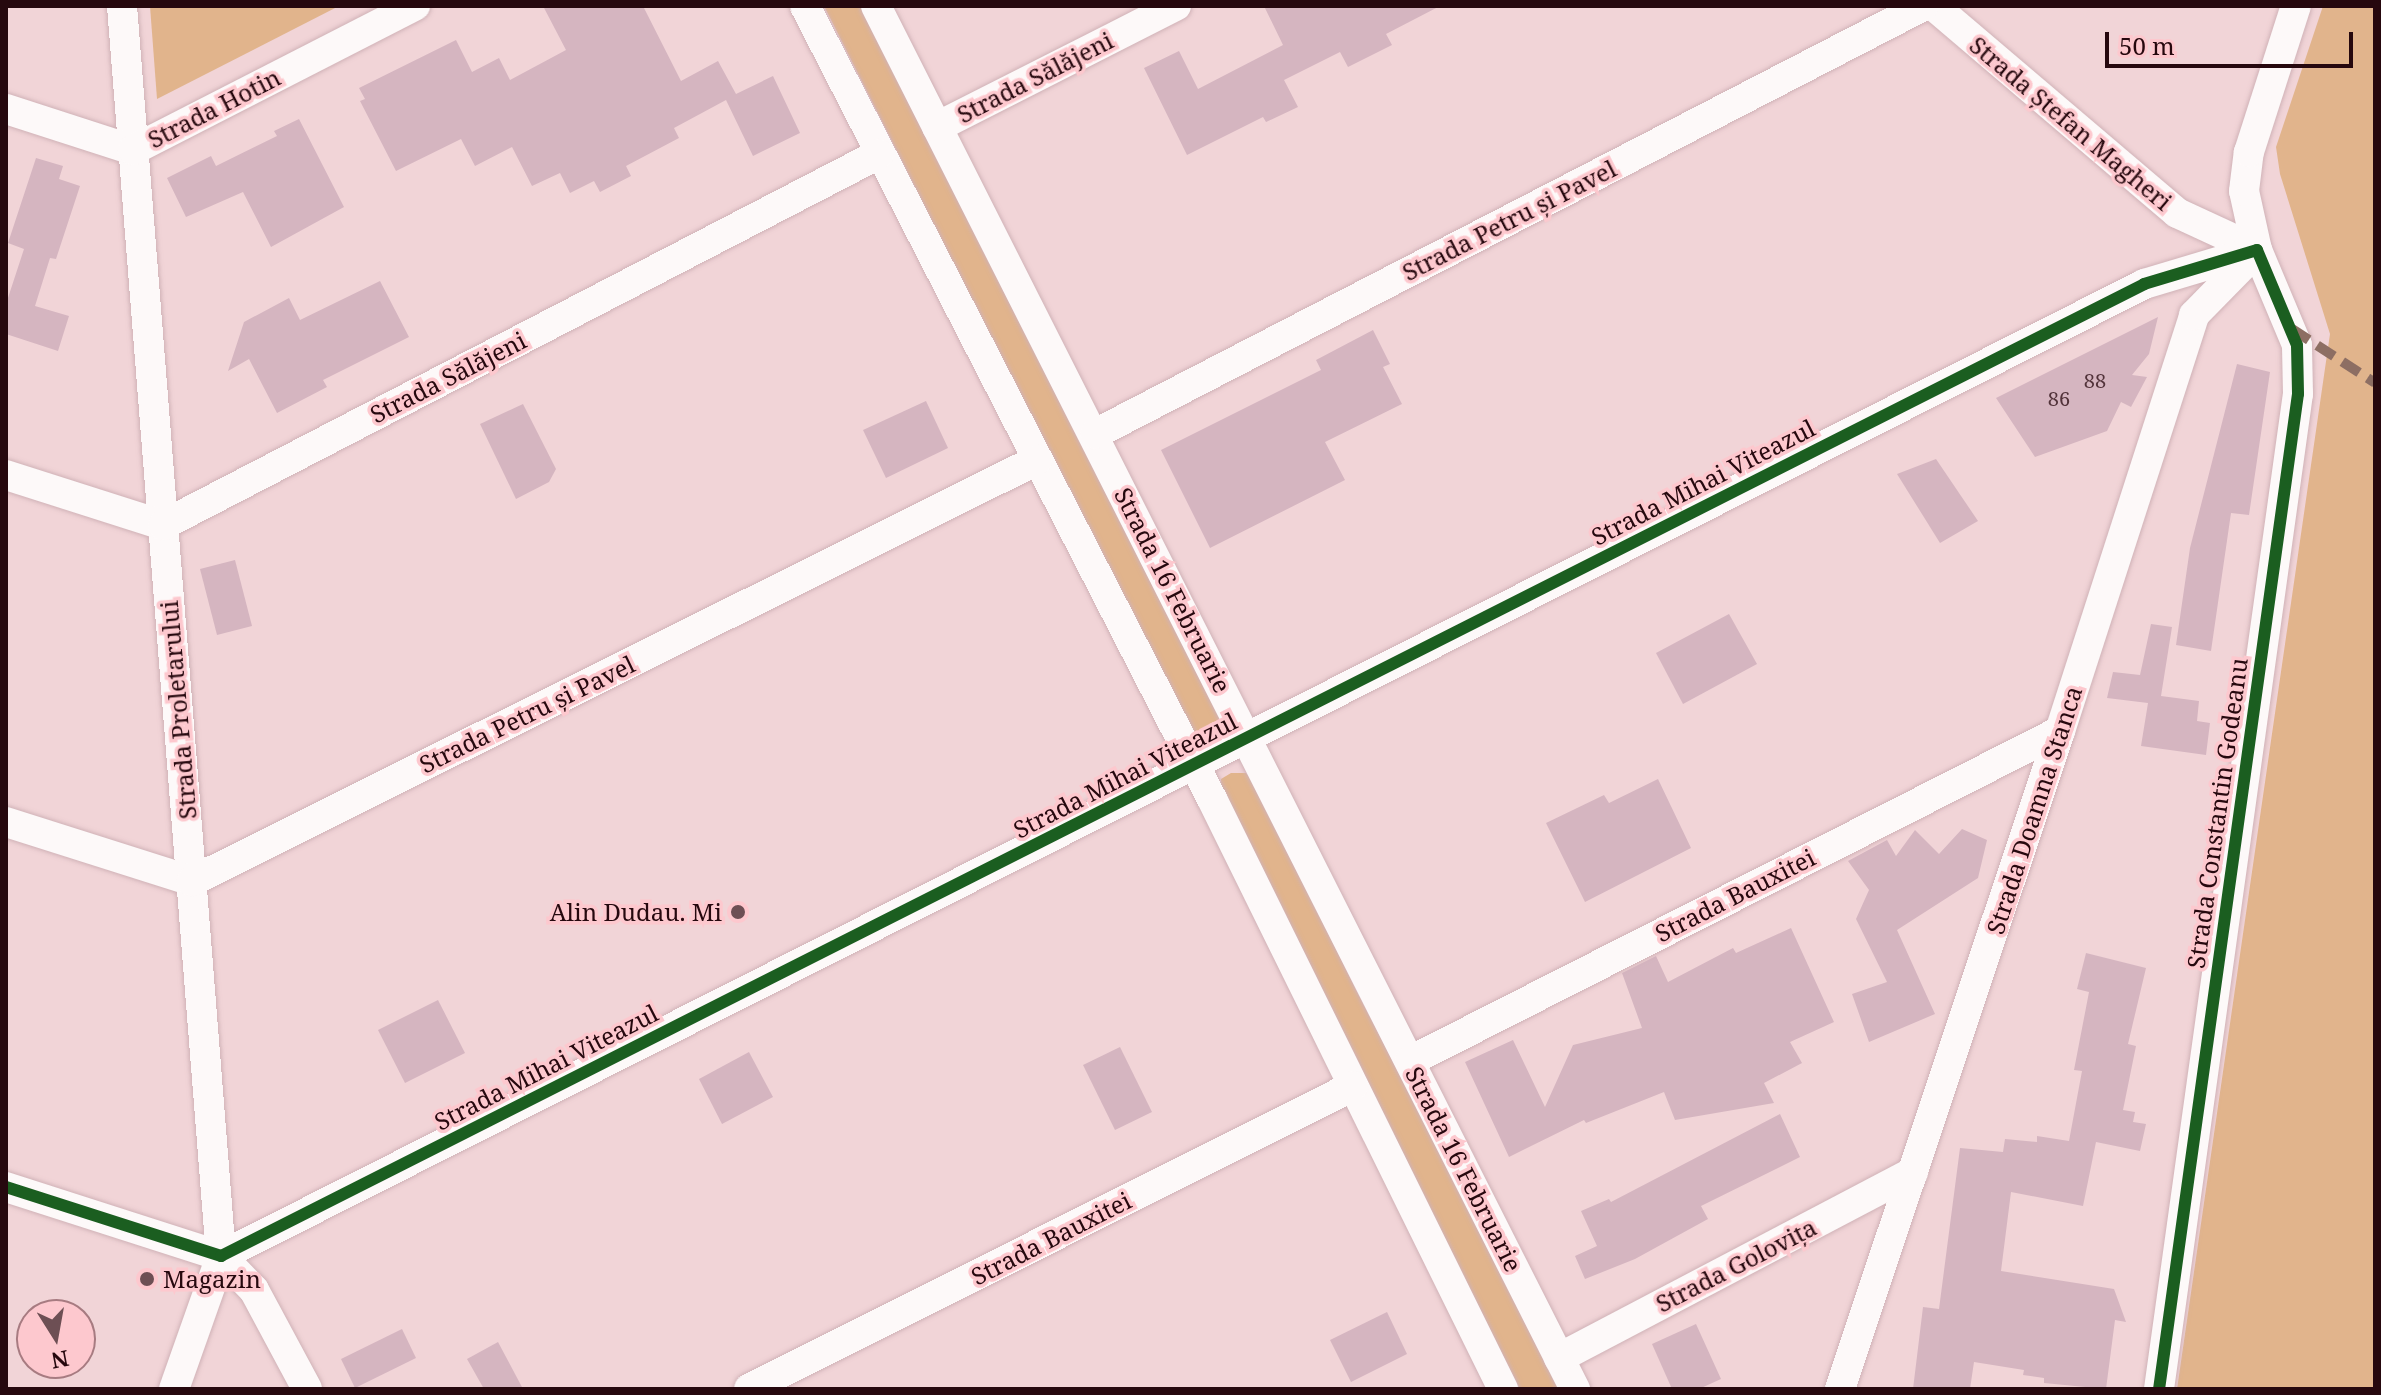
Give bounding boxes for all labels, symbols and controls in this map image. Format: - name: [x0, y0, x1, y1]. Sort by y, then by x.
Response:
- scale bar: [2109, 16, 2357, 66]
- street label: Strada Sălăjeni: [952, 25, 1118, 129]
- text: 50 m: [2119, 29, 2175, 62]
- street label: Strada Ștefan Magheri: [1964, 30, 2178, 216]
- street label: Strada Hotin: [143, 62, 285, 154]
- street label: Strada Petru și Pavel: [1397, 154, 1621, 286]
- street label: Strada Sălăjeni: [365, 325, 531, 429]
- house number: 88: [2084, 368, 2106, 392]
- house number: 86: [2048, 386, 2070, 410]
- street label: Strada Mihai Viteazul: [1587, 413, 1819, 551]
- street label: Strada 16 Februarie: [1109, 483, 1237, 697]
- street label: Strada Proletarului: [154, 600, 202, 820]
- street label: Strada Petru și Pavel: [415, 649, 639, 779]
- street label: Strada Constantin Godeanu: [2181, 656, 2253, 970]
- street label: Strada Doamna Stanca: [1980, 682, 2088, 938]
- street label: Strada Mihai Viteazul: [1009, 706, 1241, 844]
- street label: Strada Bauxitei: [1650, 842, 1820, 948]
- place label: Alin Dudau. Mi: [550, 898, 722, 926]
- marker: Alin Dudau. Mi: [729, 903, 747, 921]
- street label: Strada Mihai Viteazul: [430, 998, 662, 1136]
- street label: Strada 16 Februarie: [1400, 1062, 1528, 1276]
- street label: Strada Bauxitei: [966, 1185, 1136, 1291]
- street label: Strada Golovița: [1651, 1212, 1821, 1318]
- place label: Magazin: [163, 1265, 261, 1293]
- marker: Magazin: [138, 1270, 156, 1288]
- north arrow: [16, 1299, 96, 1379]
- text: N: [49, 1344, 72, 1377]

